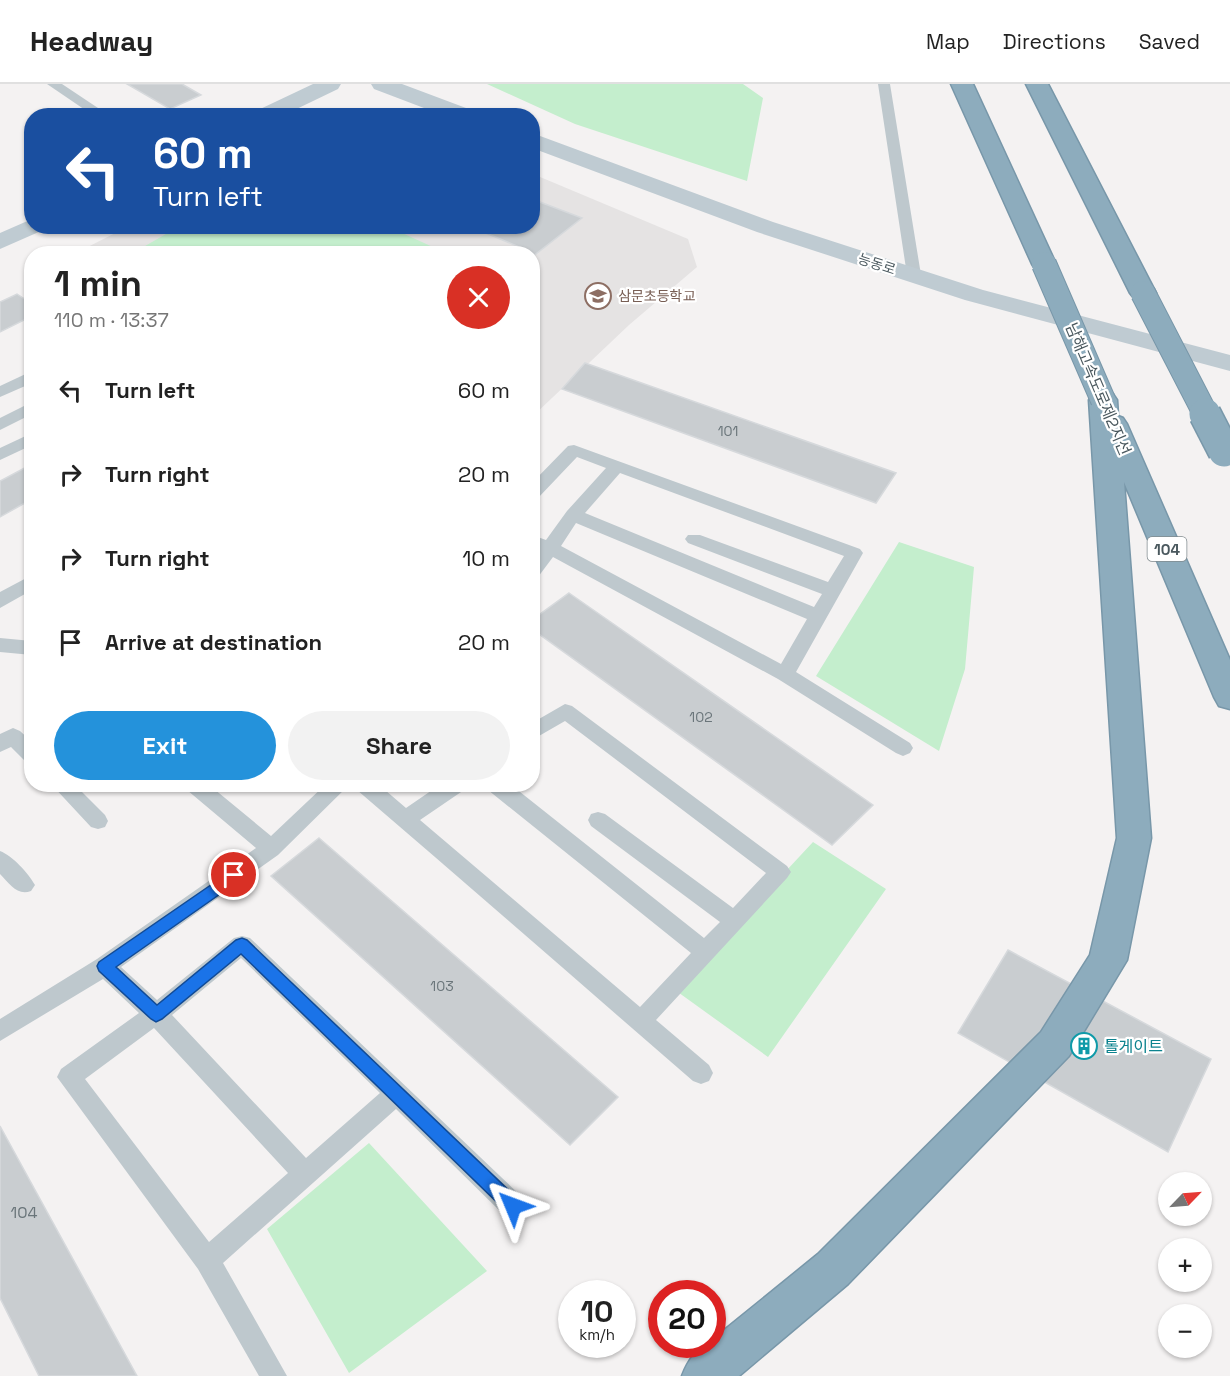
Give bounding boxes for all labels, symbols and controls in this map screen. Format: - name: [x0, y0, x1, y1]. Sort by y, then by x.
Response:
- text: Headway: [30, 23, 153, 59]
- text: Map: [926, 28, 970, 55]
- text: Directions: [1003, 28, 1106, 55]
- text: Saved: [1139, 28, 1200, 55]
- text: 60 m: [153, 127, 253, 180]
- icon: left: [54, 132, 132, 210]
- text: Turn left: [153, 179, 263, 214]
- street label: 능동로: [856, 249, 898, 279]
- text: 1 min: [54, 261, 142, 307]
- button: close: [447, 266, 510, 329]
- school or university icon: 삼문초등학교: [583, 281, 613, 311]
- place label: 삼문초등학교: [618, 287, 695, 305]
- text: 110 m · 13:37: [54, 307, 169, 333]
- street label: 남해고속도로제2지선: [1061, 319, 1135, 459]
- icon: left: [54, 374, 87, 407]
- text: Turn left: [105, 376, 195, 404]
- text: 60 m: [458, 376, 510, 404]
- house number: 101: [718, 422, 738, 440]
- icon: right: [54, 458, 87, 491]
- text: Turn right: [105, 460, 210, 488]
- text: 20 m: [458, 460, 510, 488]
- road number: 104: [1148, 537, 1186, 561]
- icon: right: [54, 542, 87, 575]
- text: Turn right: [105, 544, 210, 572]
- text: 10 m: [462, 544, 510, 572]
- icon: arrive: [54, 626, 87, 659]
- text: Arrive at destination: [105, 628, 322, 656]
- text: 20 m: [458, 628, 510, 656]
- house number: 102: [689, 708, 713, 726]
- button: Exit: [54, 711, 276, 780]
- button: Share: [288, 711, 510, 780]
- pin: [208, 849, 259, 900]
- icon: arrive: [217, 858, 250, 891]
- house number: 103: [430, 977, 454, 995]
- building icon: 톨게이트: [1069, 1031, 1099, 1061]
- place label: 톨게이트: [1104, 1036, 1163, 1057]
- north arrow: [1158, 1172, 1212, 1226]
- map controls: [1158, 1172, 1212, 1358]
- position arrow: [481, 1174, 545, 1238]
- house number: 104: [11, 1202, 37, 1223]
- button: +: [1158, 1238, 1212, 1292]
- speed limit sign: 20: [648, 1280, 726, 1358]
- text: 10: [581, 1292, 614, 1331]
- button: −: [1158, 1304, 1212, 1358]
- text: km/h: [579, 1325, 615, 1344]

